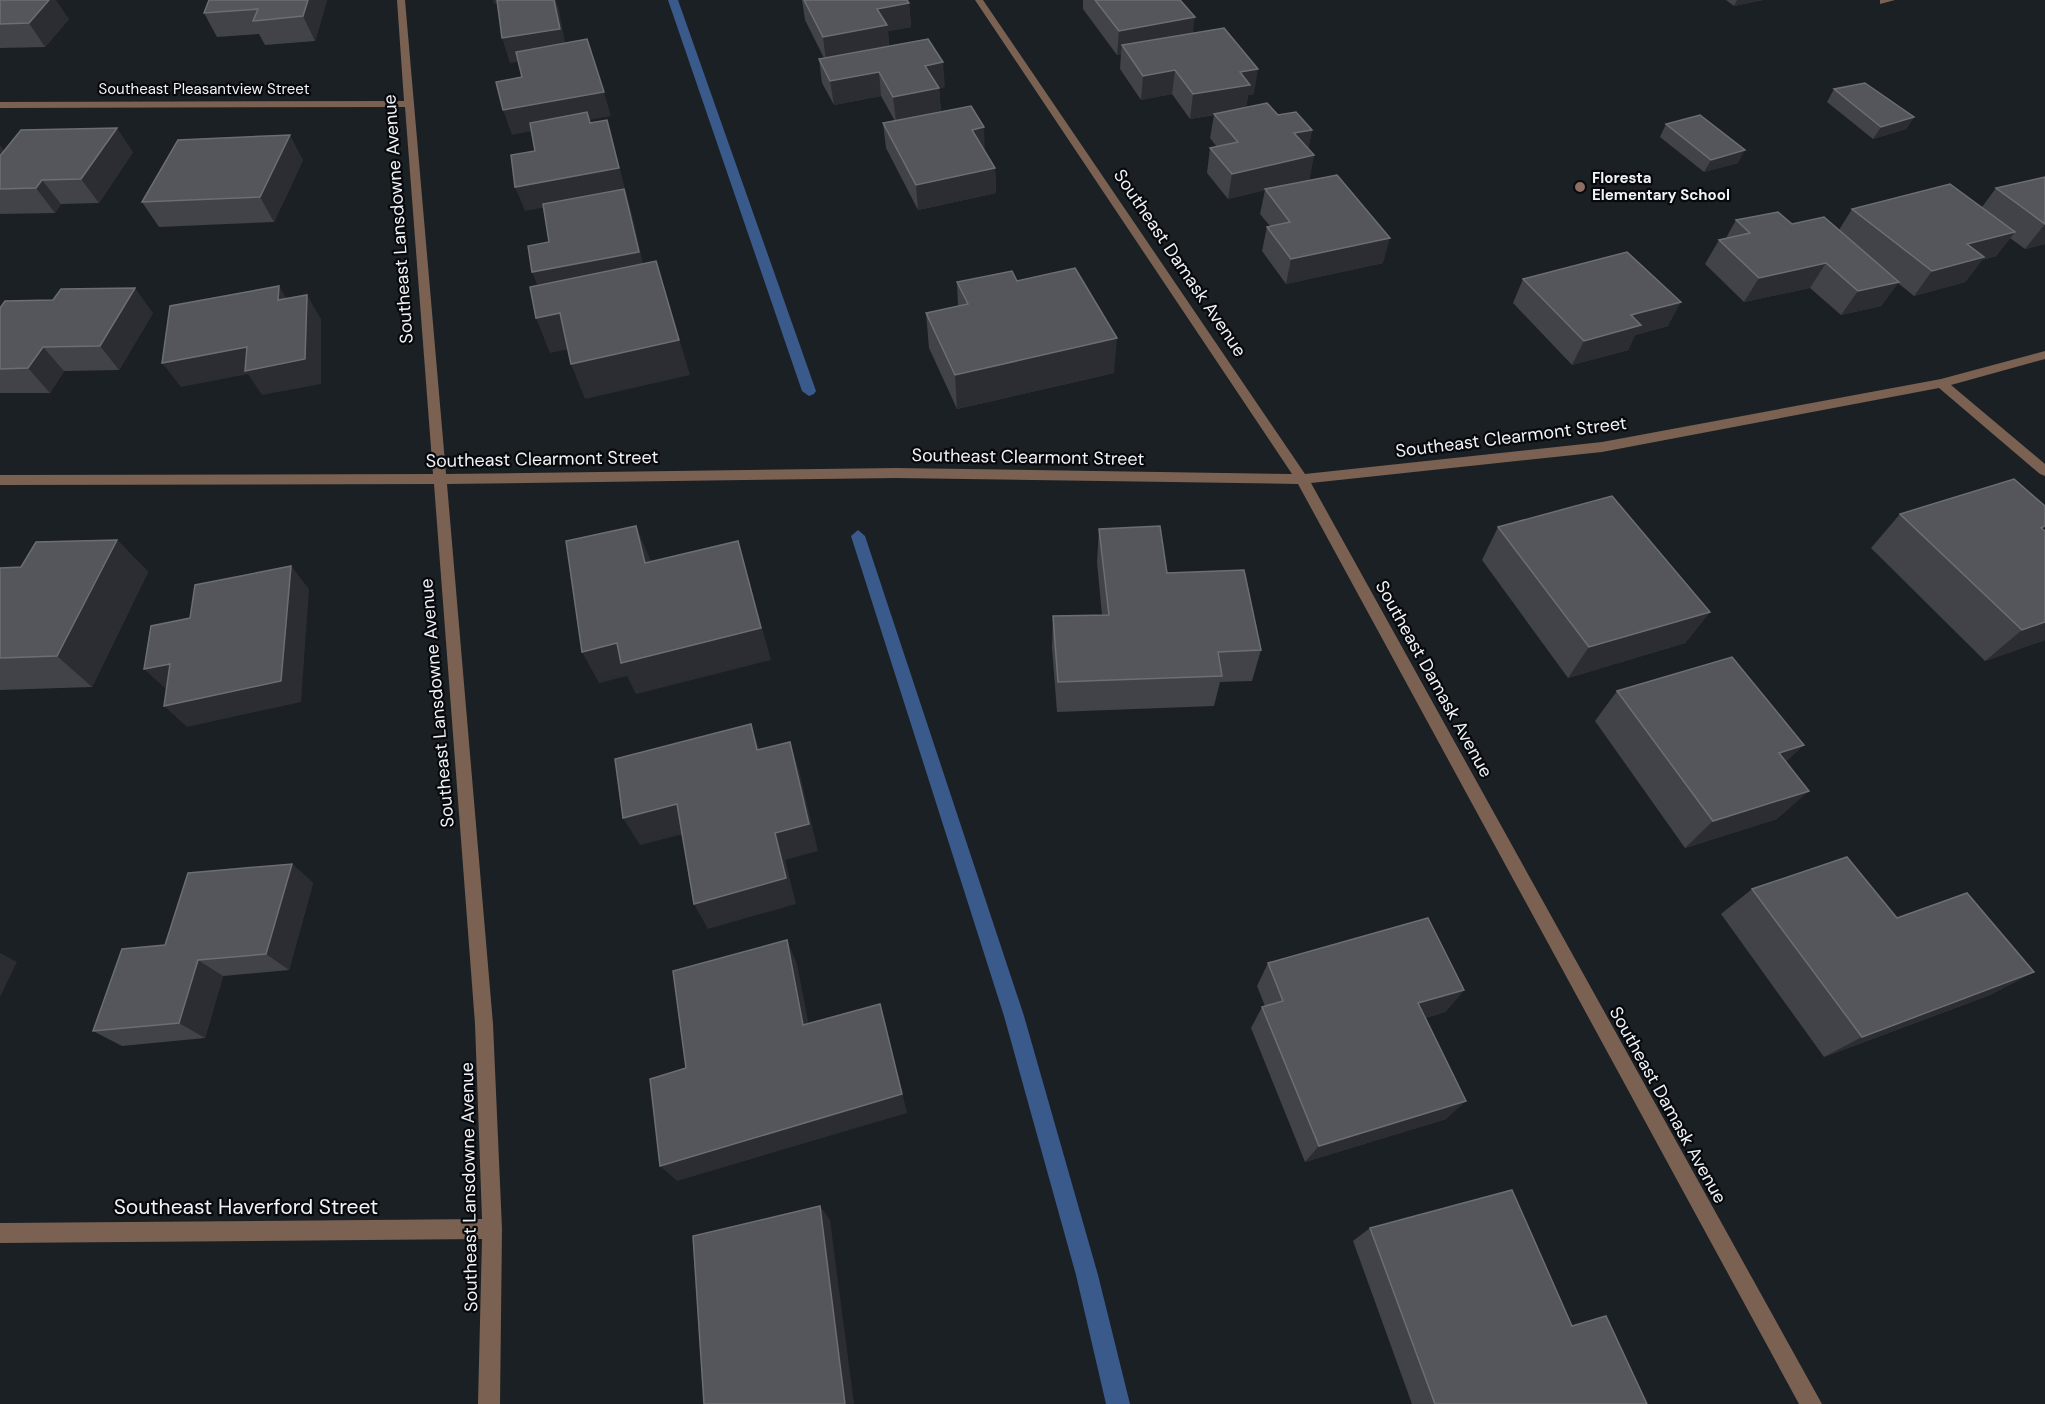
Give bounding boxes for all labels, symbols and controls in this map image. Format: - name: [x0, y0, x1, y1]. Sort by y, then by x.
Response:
- street label: Southeast Pleasantview Street: [98, 79, 310, 99]
- street label: Southeast Lansdowne Avenue: [377, 94, 419, 344]
- street label: Southeast Damask Avenue: [1108, 165, 1252, 361]
- place label: Floresta Elementary School: [1592, 168, 1730, 205]
- marker: Floresta Elementary School: [1573, 180, 1587, 194]
- street label: Southeast Clearmont Street: [1394, 411, 1628, 463]
- street label: Southeast Clearmont Street: [911, 443, 1145, 471]
- street label: Southeast Clearmont Street: [425, 445, 659, 473]
- street label: Southeast Damask Avenue: [1370, 576, 1498, 782]
- street label: Southeast Lansdowne Avenue: [414, 578, 460, 828]
- street label: Southeast Damask Avenue: [1604, 1002, 1732, 1208]
- street label: Southeast Lansdowne Avenue: [455, 1062, 483, 1312]
- street label: Southeast Haverford Street: [114, 1193, 378, 1221]

